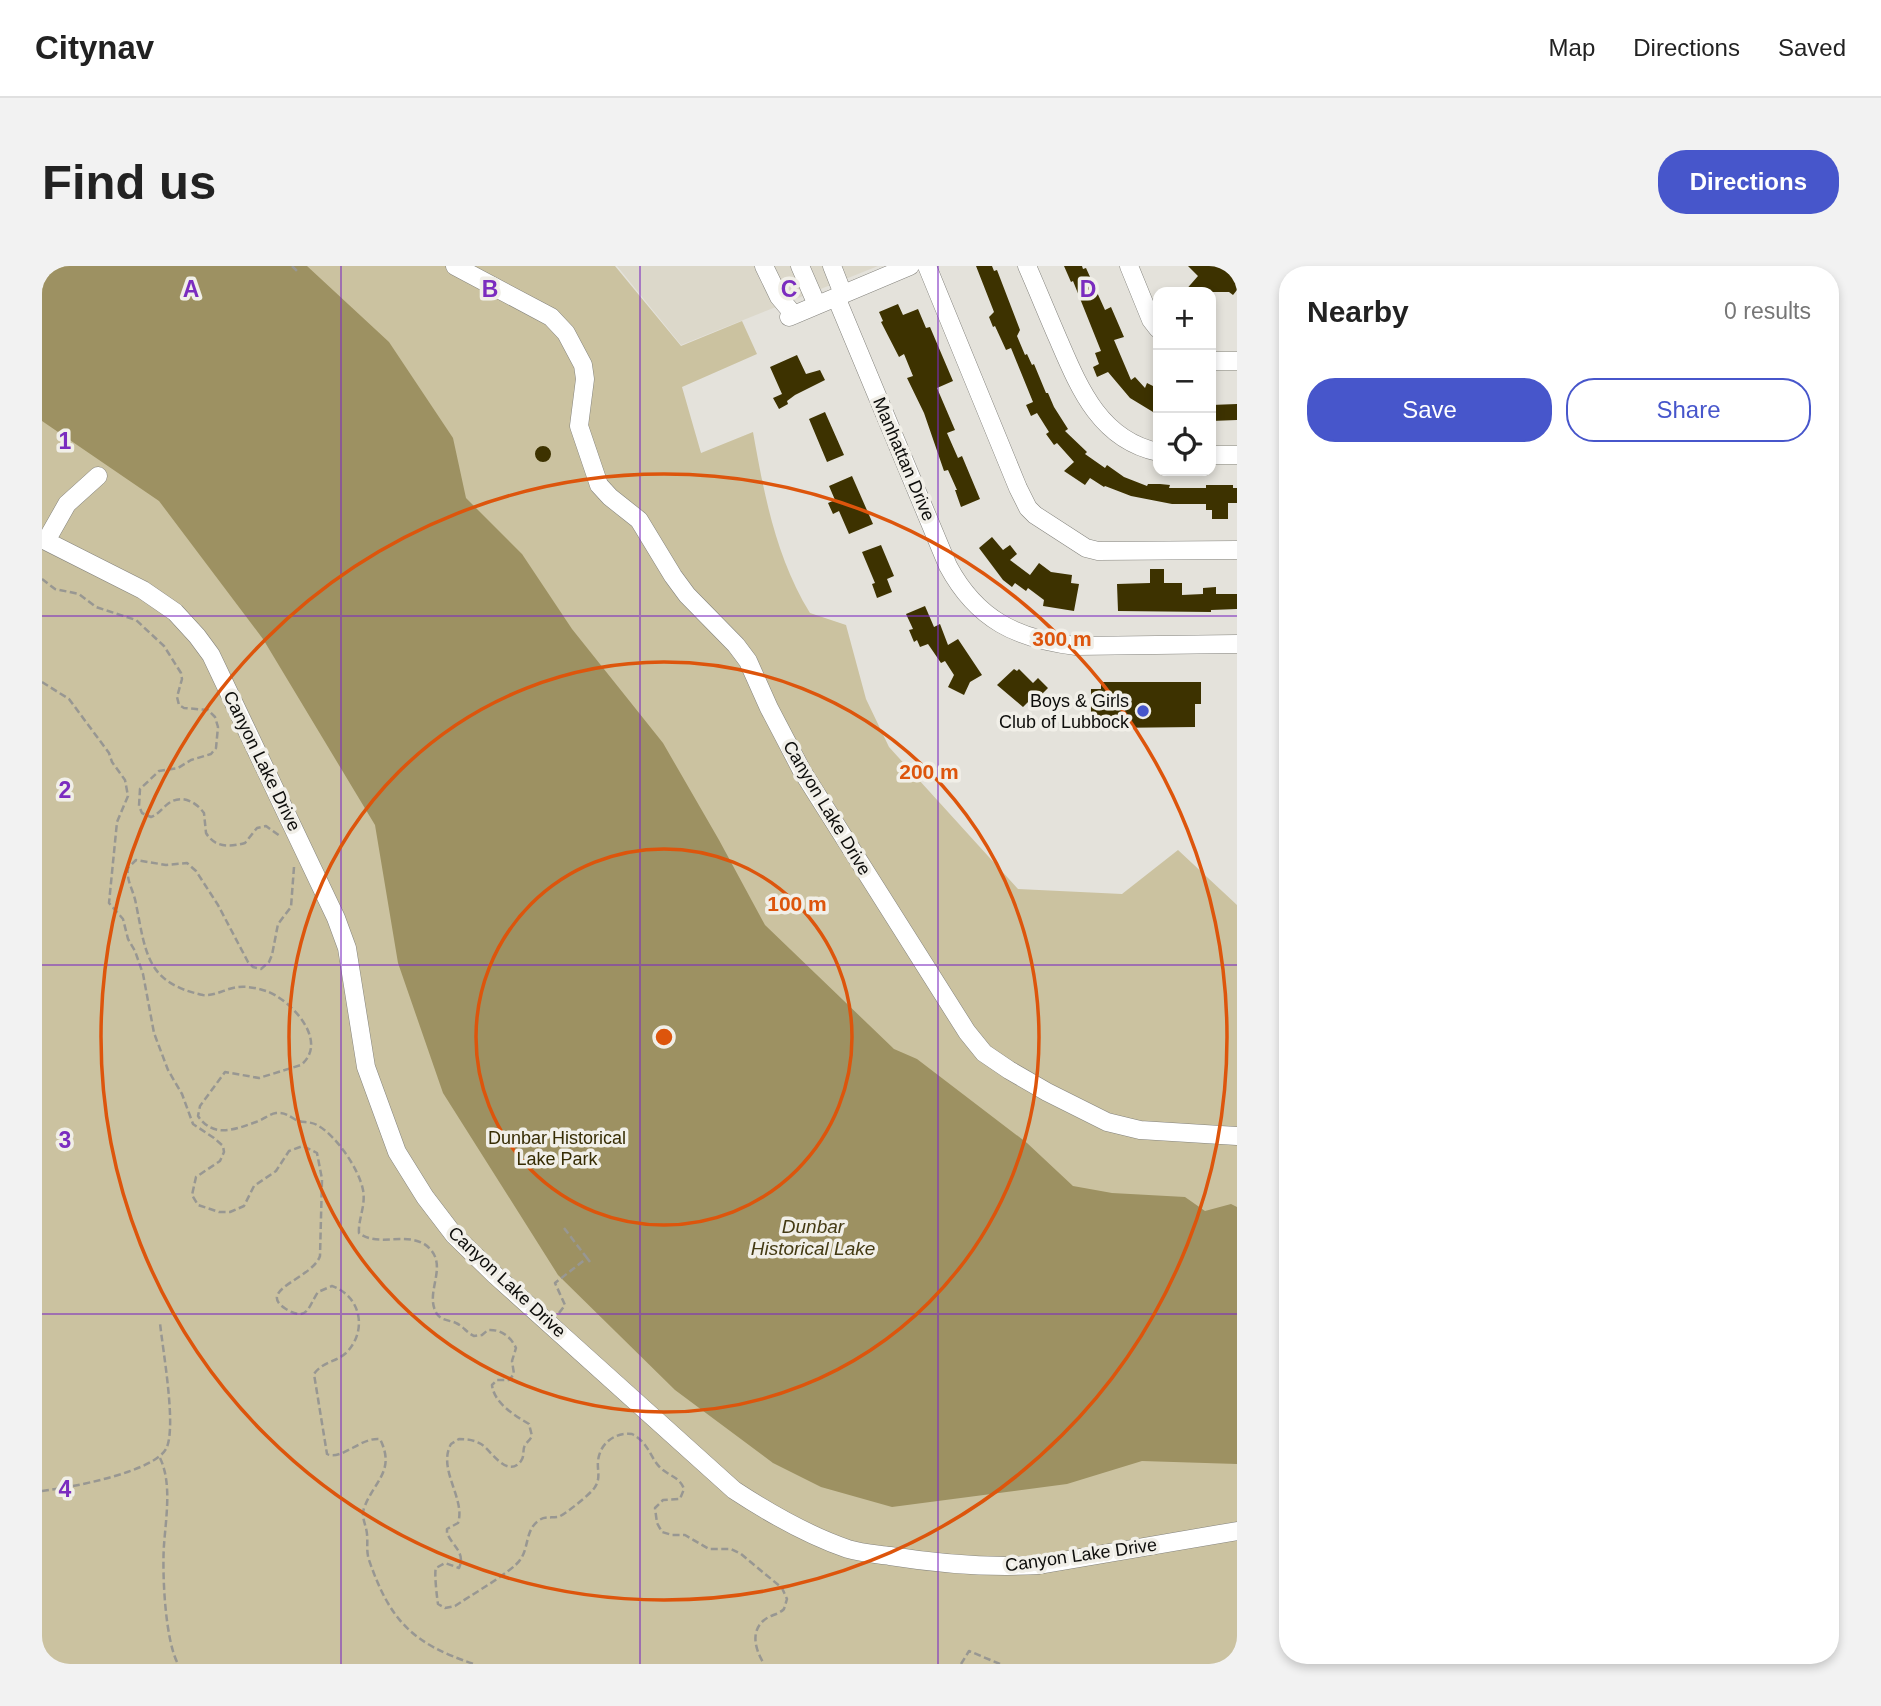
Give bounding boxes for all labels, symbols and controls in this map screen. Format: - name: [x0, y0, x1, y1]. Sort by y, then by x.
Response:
- text: Citynav: [35, 29, 154, 66]
- text: Map: [1549, 34, 1595, 61]
- text: Directions: [1633, 34, 1740, 61]
- text: Saved: [1778, 34, 1846, 61]
- button: Directions: [1658, 150, 1839, 214]
- text: Find us: [42, 155, 216, 209]
- text: A: [183, 276, 199, 302]
- text: B: [482, 276, 498, 302]
- text: C: [781, 276, 797, 302]
- text: D: [1080, 276, 1096, 302]
- map controls: [1153, 287, 1216, 476]
- button: +: [1153, 287, 1216, 350]
- text: Nearby: [1307, 295, 1409, 328]
- text: 0 results: [1724, 298, 1811, 324]
- button: −: [1153, 350, 1216, 413]
- button: Save: [1307, 378, 1552, 442]
- button: Share: [1566, 378, 1811, 442]
- street label: Manhattan Drive: [869, 394, 939, 524]
- button: locate: [1153, 413, 1216, 476]
- text: 1: [59, 428, 72, 454]
- text: 300 m: [1032, 627, 1092, 650]
- street label: Canyon Lake Drive: [219, 688, 305, 834]
- place label: Boys & Girls Club of Lubbock: [999, 691, 1130, 732]
- marker: Boys & Girls Club of Lubbock: [1135, 703, 1151, 719]
- street label: Canyon Lake Drive: [779, 737, 875, 879]
- text: 200 m: [899, 760, 959, 783]
- text: 2: [59, 777, 71, 803]
- text: 100 m: [767, 892, 827, 915]
- centre of rings: [652, 1025, 676, 1049]
- text: 3: [59, 1127, 71, 1153]
- park label: Dunbar Historical Lake Park: [488, 1128, 626, 1169]
- water label: Dunbar Historical Lake: [751, 1216, 875, 1259]
- street label: Canyon Lake Drive: [444, 1222, 570, 1342]
- text: 4: [59, 1476, 72, 1502]
- street label: Canyon Lake Drive: [1004, 1534, 1158, 1576]

